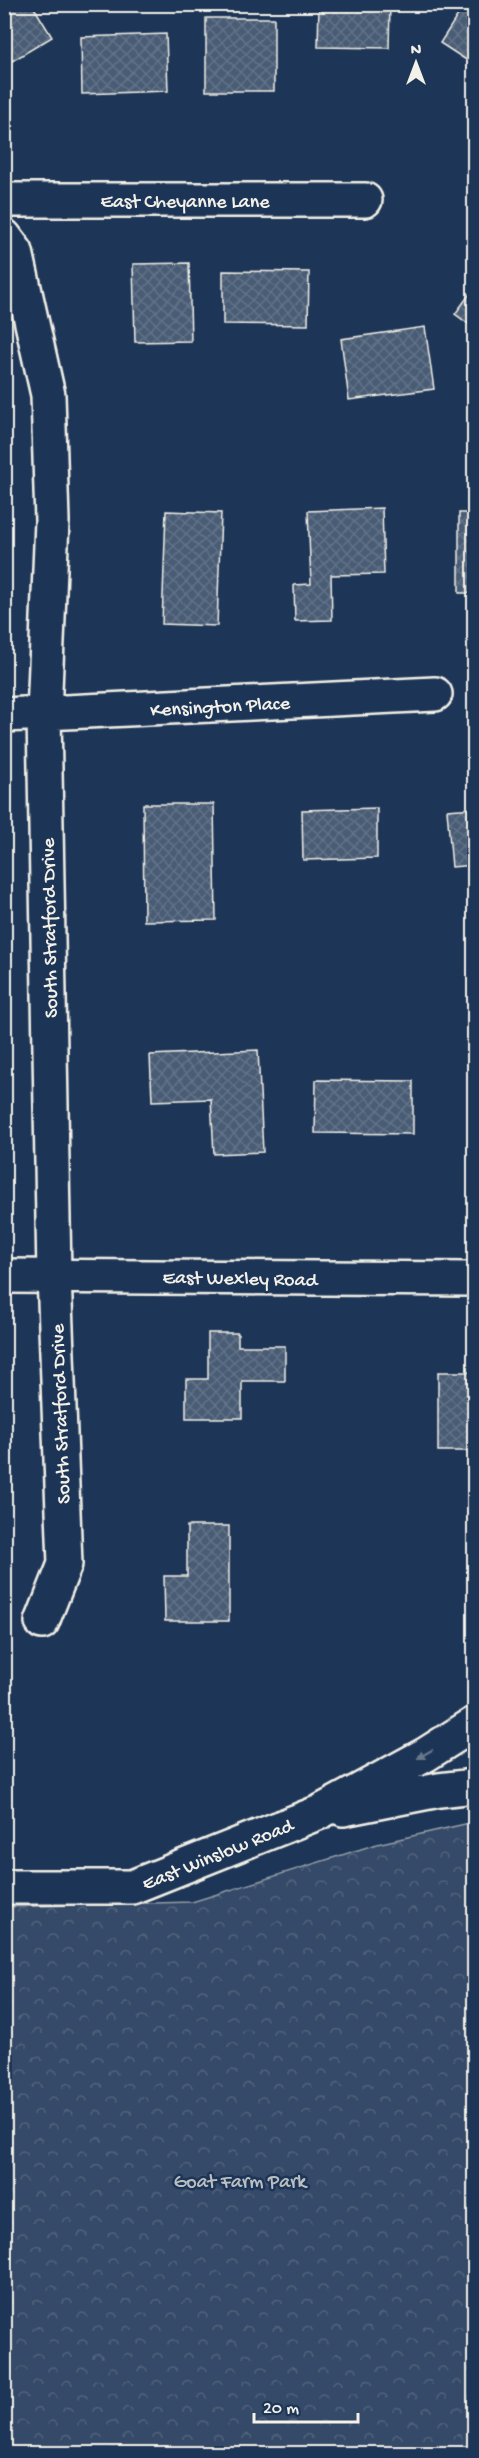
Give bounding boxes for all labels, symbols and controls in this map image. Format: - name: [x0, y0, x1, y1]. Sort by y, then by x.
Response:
- north arrow: [386, 33, 446, 93]
- text: N: [411, 42, 422, 61]
- street label: East Cheyanne Lane: [101, 192, 270, 215]
- street label: Kensington Place: [150, 693, 291, 724]
- street label: South Stratford Drive: [38, 837, 65, 1018]
- street label: East Wexley Road: [162, 1268, 320, 1293]
- street label: South Stratford Drive: [48, 1323, 77, 1504]
- one-way arrow: [417, 1749, 433, 1760]
- street label: East Winslow Road: [139, 1815, 299, 1897]
- park label: Goat Farm Park: [174, 2172, 308, 2195]
- scale bar: [254, 2386, 358, 2424]
- text: 20 m: [263, 2399, 299, 2420]

